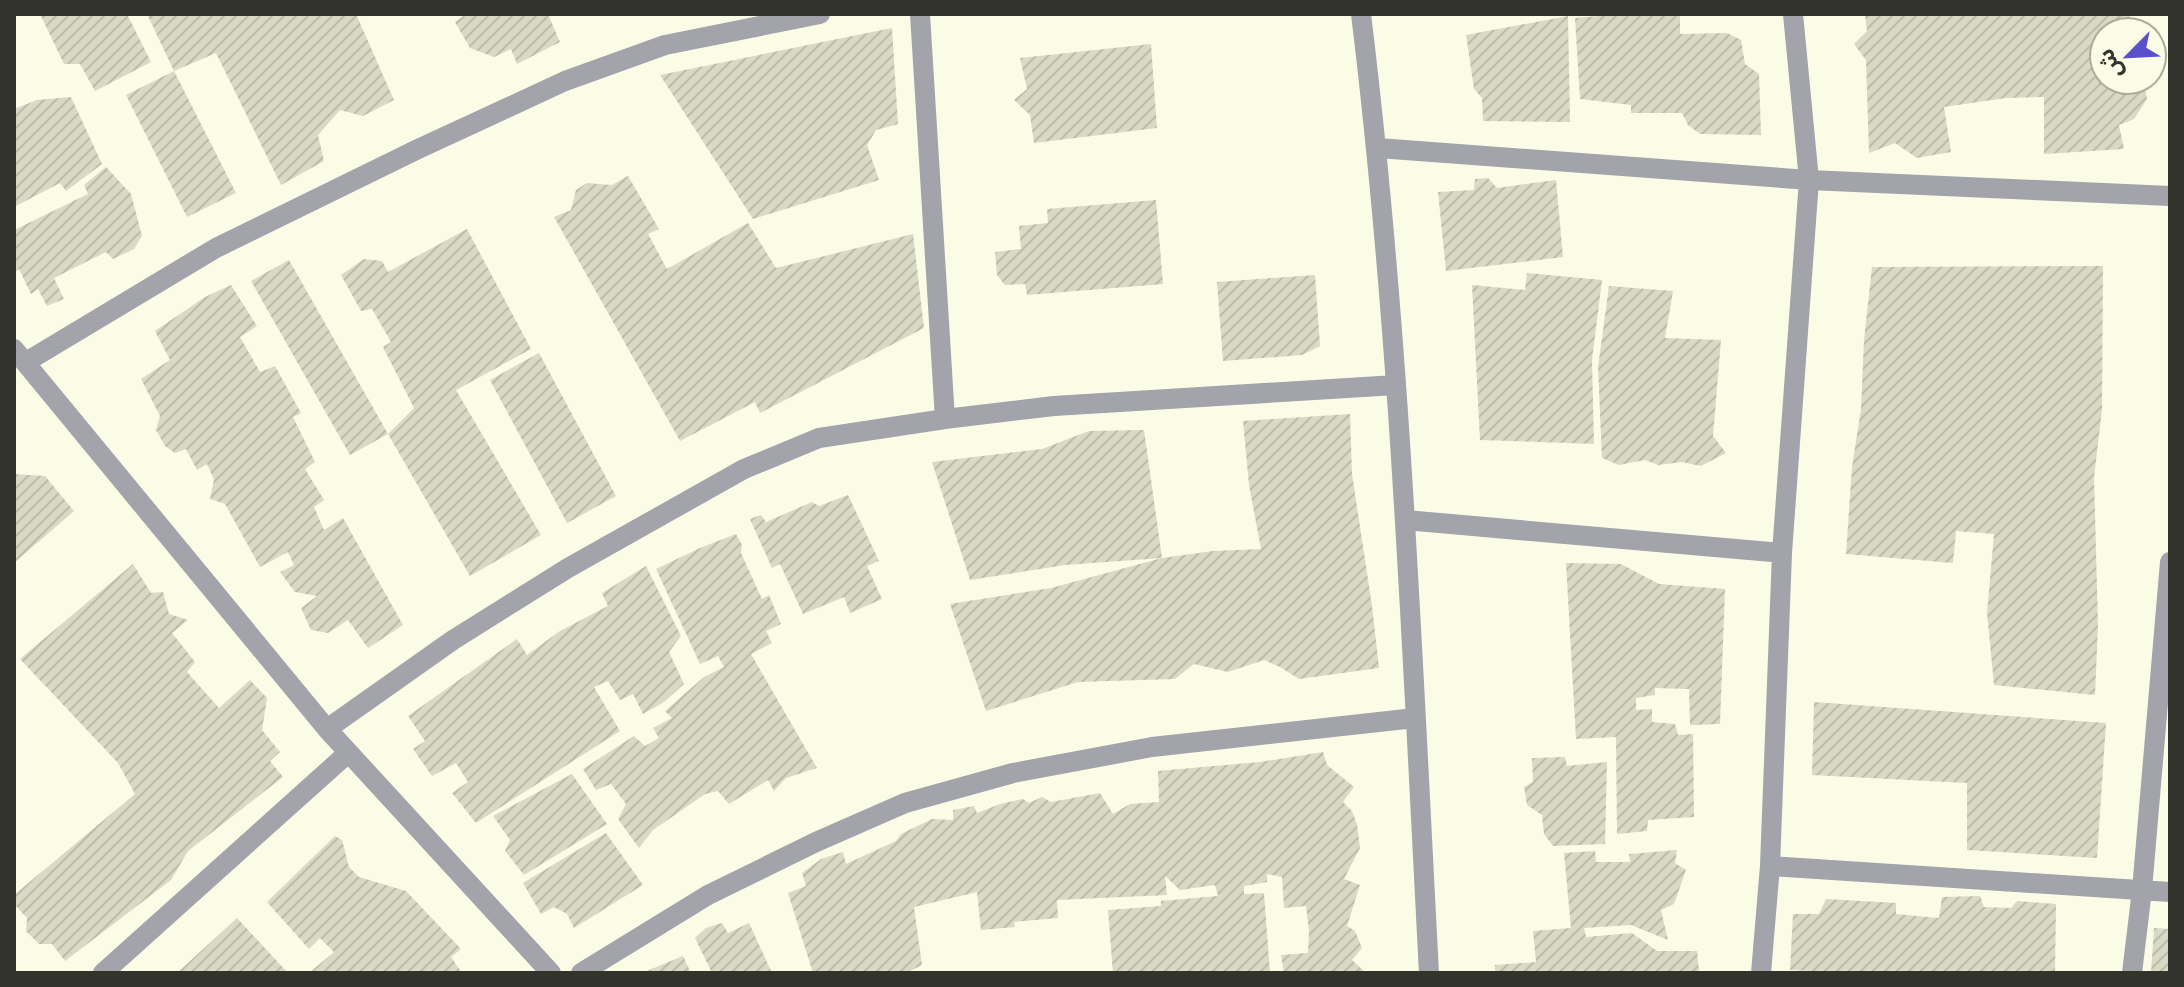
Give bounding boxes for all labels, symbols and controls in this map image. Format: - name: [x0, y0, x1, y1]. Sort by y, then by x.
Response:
- north arrow: [2088, 16, 2168, 96]
- text: ش: [2092, 45, 2129, 83]

